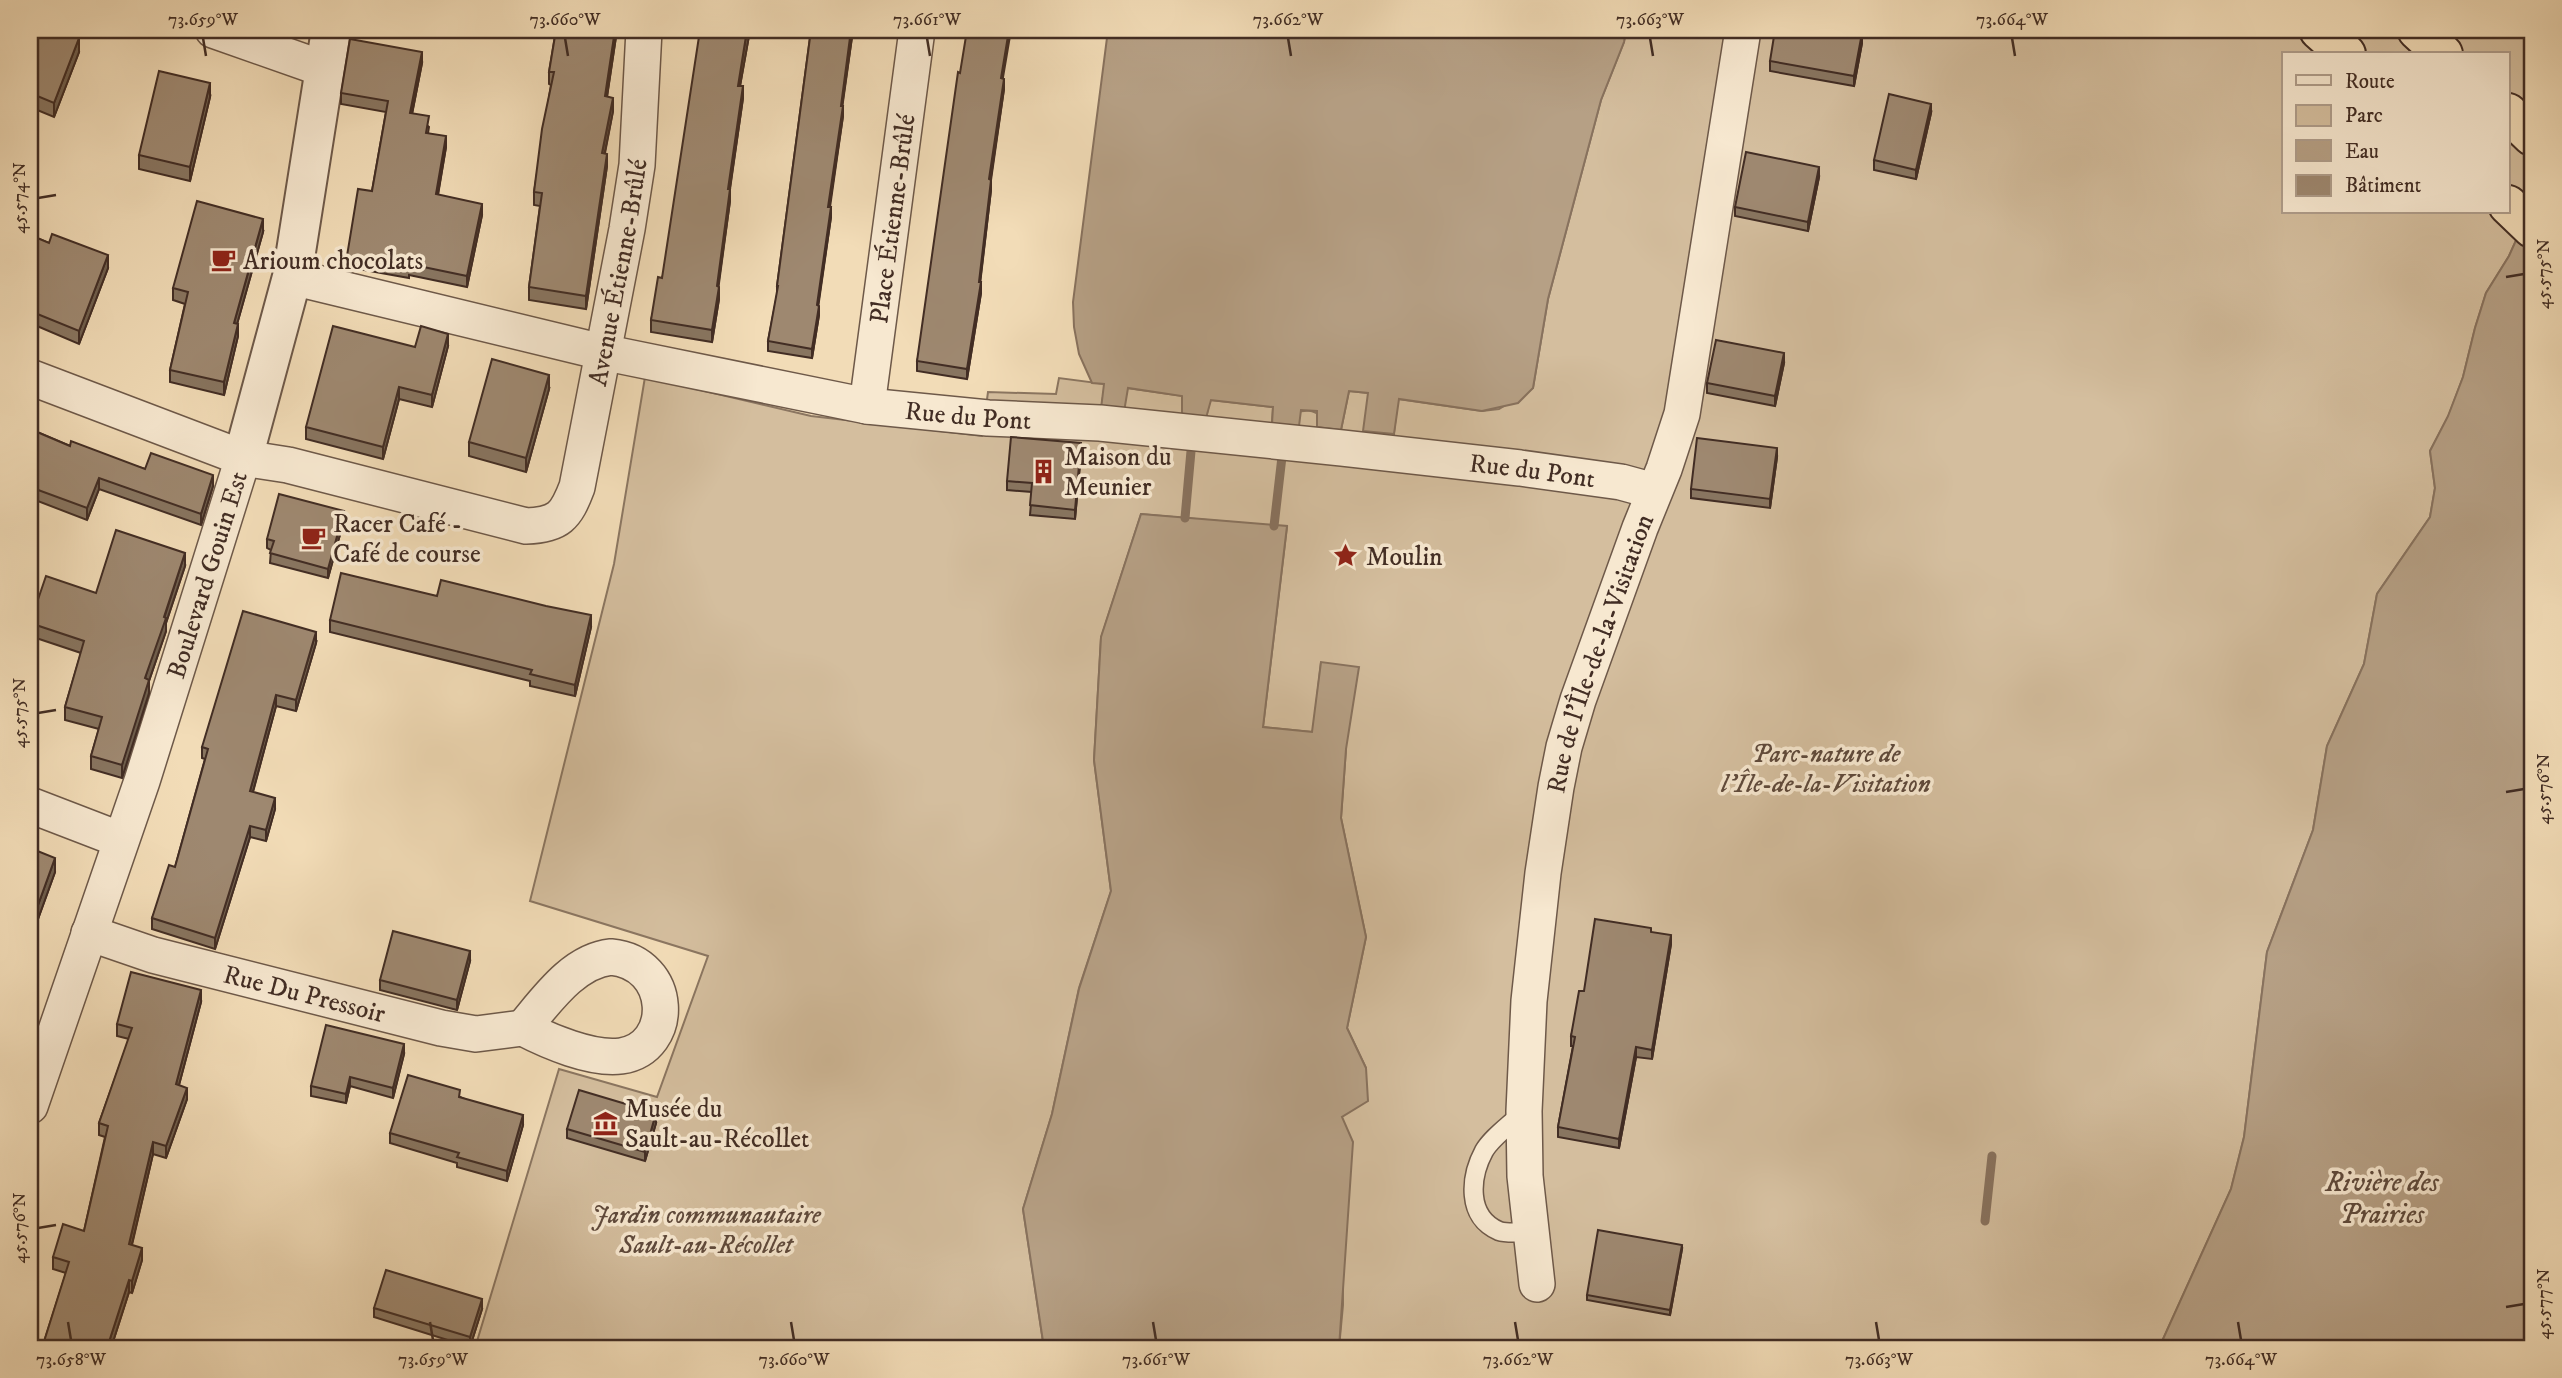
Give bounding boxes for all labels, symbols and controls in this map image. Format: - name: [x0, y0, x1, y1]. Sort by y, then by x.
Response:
- text: 73.659°W: [168, 9, 239, 31]
- text: 73.660°W: [529, 9, 601, 31]
- text: 73.661°W: [893, 9, 962, 31]
- text: 73.662°W: [1253, 9, 1324, 31]
- text: 73.663°W: [1616, 9, 1685, 31]
- text: 73.664°W: [1976, 9, 2048, 31]
- legend: [2282, 52, 2510, 214]
- text: Route: [2345, 69, 2395, 95]
- text: Parc: [2345, 103, 2383, 129]
- street label: Place Étienne-Brûlé: [863, 112, 924, 326]
- text: Eau: [2345, 139, 2379, 165]
- street label: Avenue Étienne-Brûlé: [582, 158, 655, 389]
- text: 45.574°N: [9, 162, 31, 234]
- text: Bâtiment: [2345, 173, 2422, 199]
- text: 45.575°N: [2533, 239, 2555, 309]
- place label: Arioum chocolats: [243, 245, 423, 278]
- cafe icon: Arioum chocolats: [209, 246, 237, 274]
- street label: Rue du Pont: [903, 395, 1032, 438]
- place label: Maison du Meunier: [1064, 441, 1172, 504]
- street label: Rue du Pont: [1468, 447, 1597, 496]
- building icon: Maison du Meunier: [1030, 457, 1058, 485]
- street label: Boulevard Gouin Est: [160, 467, 256, 683]
- place label: Racer Café - Café de course: [333, 508, 481, 571]
- street label: Rue de l'Île-de-la-Visitation: [1540, 509, 1662, 796]
- cafe icon: Racer Café - Café de course: [299, 524, 327, 552]
- place label: Moulin: [1366, 541, 1443, 574]
- place icon: Moulin: [1332, 542, 1360, 570]
- text: 45.575°N: [9, 678, 31, 748]
- park label: Parc-nature de l'Île-de-la-Visitation: [1720, 738, 1931, 801]
- text: 45.576°N: [2533, 753, 2555, 824]
- street label: Rue Du Pressoir: [220, 959, 389, 1031]
- place label: Musée du Sault-au-Récollet: [625, 1093, 809, 1156]
- museum icon: Musée du Sault-au-Récollet: [591, 1109, 619, 1137]
- water label: Rivière des Prairies: [2324, 1165, 2439, 1232]
- text: 45.576°N: [9, 1192, 31, 1263]
- park label: Jardin communautaire Sault-au-Récollet: [591, 1199, 822, 1262]
- text: 45.577°N: [2533, 1268, 2555, 1340]
- text: 73.658°W: [36, 1349, 107, 1371]
- text: 73.659°W: [398, 1349, 469, 1371]
- text: 73.660°W: [758, 1349, 830, 1371]
- text: 73.661°W: [1122, 1349, 1191, 1371]
- text: 73.662°W: [1483, 1349, 1554, 1371]
- text: 73.663°W: [1845, 1349, 1914, 1371]
- text: 73.664°W: [2205, 1349, 2277, 1371]

